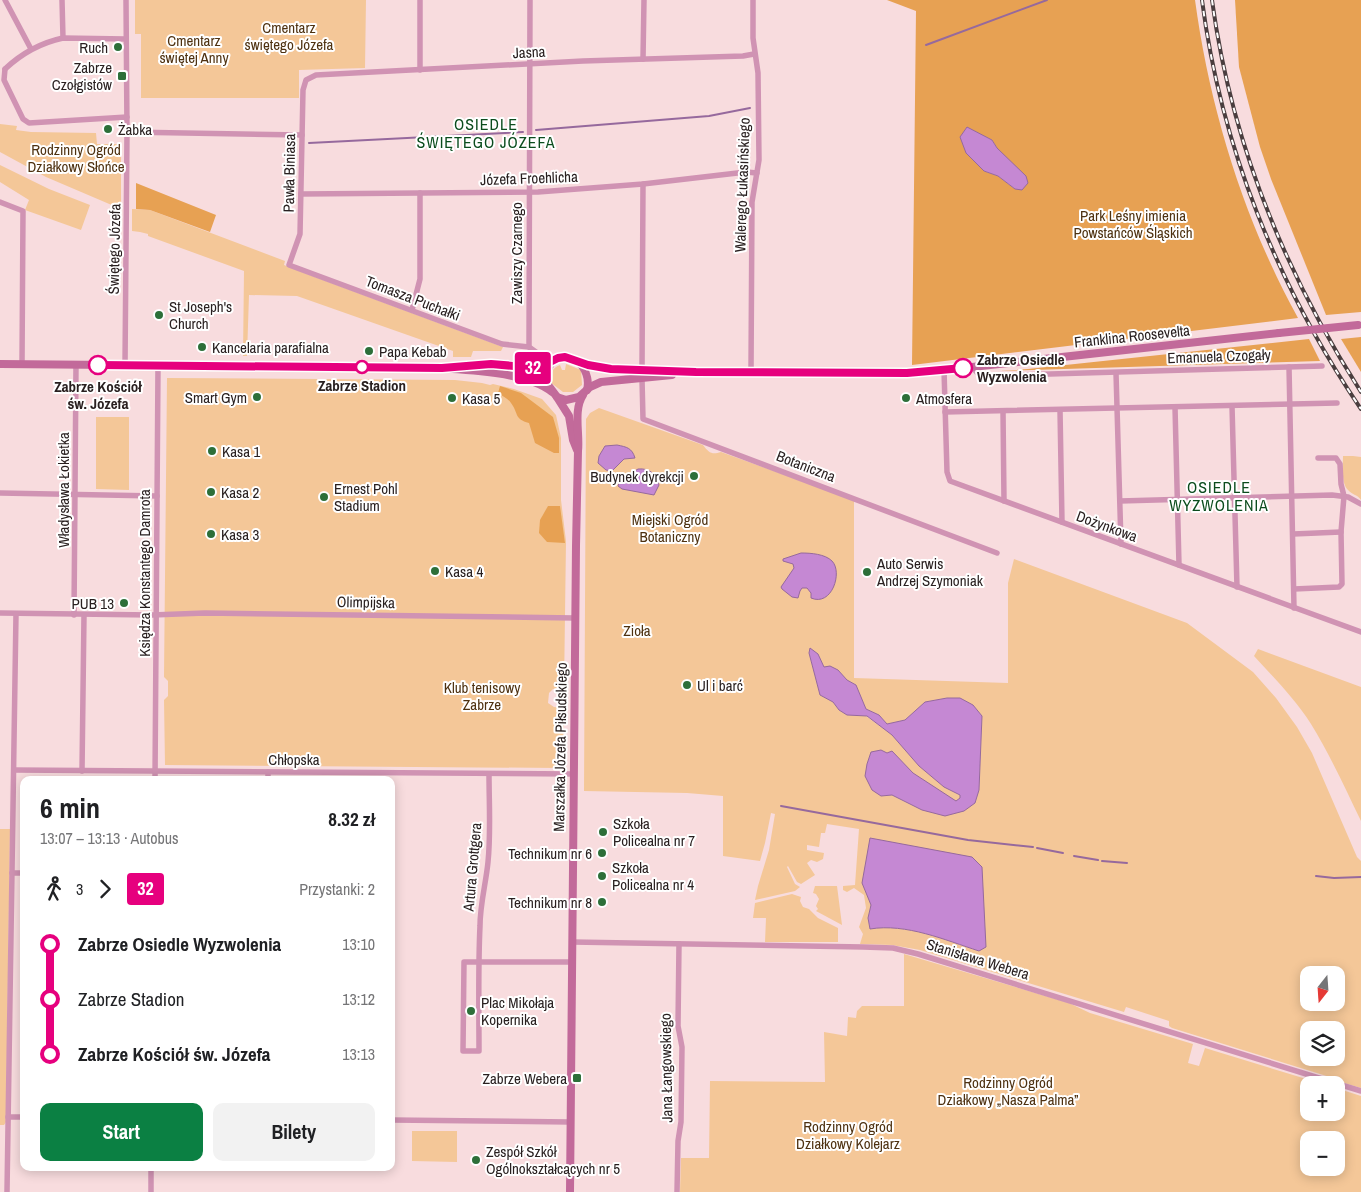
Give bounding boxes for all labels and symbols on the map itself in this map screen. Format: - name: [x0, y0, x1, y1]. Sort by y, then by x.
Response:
- park label: Cmentarz świętego Józefa: [245, 17, 334, 55]
- park label: Cmentarz świętej Anny: [159, 30, 229, 68]
- place label: Ruch: [79, 37, 108, 58]
- marker: Ruch: [112, 41, 124, 53]
- street label: Jasna: [512, 41, 546, 63]
- place label: Zabrze Czołgistów: [52, 57, 112, 95]
- marker: Zabrze Czołgistów: [116, 70, 128, 82]
- district label: OSIEDLE ŚWIĘTEGO JÓZEFA: [417, 113, 555, 153]
- street label: Walerego Łukasińskiego: [729, 117, 755, 253]
- place label: Żabka: [118, 119, 152, 140]
- marker: Żabka: [102, 123, 114, 135]
- street label: Pawła Biniasa: [278, 133, 300, 212]
- park label: Rodzinny Ogród Działkowy Słońce: [27, 139, 125, 177]
- street label: Józefa Froehlicha: [480, 166, 578, 190]
- street label: Zawiszy Czarnego: [506, 202, 527, 304]
- street label: Świętego Józefa: [103, 203, 125, 295]
- park label: Park Leśny imienia Powstańców Śląskich: [1074, 205, 1192, 243]
- street label: Tomasza Puchałki: [363, 270, 463, 326]
- place label: St Joseph's Church: [169, 296, 232, 334]
- marker: St Joseph's Church: [153, 309, 165, 321]
- street label: Franklina Roosevelta: [1073, 319, 1191, 353]
- place label: Kancelaria parafialna: [212, 337, 329, 358]
- marker: Kancelaria parafialna: [196, 341, 208, 353]
- place label: Papa Kebab: [379, 341, 447, 362]
- street label: Emanuela Czogały: [1167, 344, 1272, 368]
- marker: Papa Kebab: [363, 345, 375, 357]
- place label: Zabrze Osiedle Wyzwolenia: [977, 349, 1065, 387]
- line badge: 32: [510, 352, 556, 384]
- marker: Zabrze Kościół św. Józefa: [88, 355, 108, 375]
- marker: Zabrze Osiedle Wyzwolenia: [953, 358, 973, 378]
- marker: Zabrze Stadion: [355, 360, 369, 374]
- place label: Zabrze Stadion: [318, 375, 406, 396]
- place label: Zabrze Kościół św. Józefa: [54, 376, 142, 414]
- place label: Smart Gym: [185, 387, 247, 408]
- place label: Kasa 5: [462, 388, 500, 409]
- place label: Atmosfera: [915, 388, 972, 409]
- marker: Smart Gym: [251, 391, 263, 403]
- marker: Kasa 5: [446, 392, 458, 404]
- marker: Atmosfera: [900, 392, 912, 404]
- street label: Władysława Łokietka: [53, 432, 74, 548]
- place label: Kasa 1: [222, 441, 260, 462]
- marker: Kasa 1: [206, 445, 218, 457]
- street label: Botaniczna: [774, 445, 839, 487]
- place label: Budynek dyrekcji: [590, 466, 684, 487]
- marker: Budynek dyrekcji: [688, 470, 700, 482]
- district label: OSIEDLE WYZWOLENIA: [1169, 476, 1269, 516]
- place label: Ernest Pohl Stadium: [334, 478, 398, 516]
- place label: Kasa 2: [221, 482, 259, 503]
- marker: Kasa 2: [205, 486, 217, 498]
- street label: Księdza Konstantego Damrota: [134, 489, 155, 657]
- marker: Ernest Pohl Stadium: [318, 491, 330, 503]
- street label: Dożynkowa: [1074, 505, 1141, 547]
- park label: Miejski Ogród Botaniczny: [632, 509, 708, 547]
- place label: Kasa 3: [221, 524, 259, 545]
- marker: Kasa 3: [205, 528, 217, 540]
- place label: Auto Serwis Andrzej Szymoniak: [876, 553, 984, 591]
- place label: Kasa 4: [445, 561, 483, 582]
- marker: Kasa 4: [429, 565, 441, 577]
- marker: Auto Serwis Andrzej Szymoniak: [861, 566, 873, 578]
- street label: Olimpijska: [337, 591, 395, 613]
- place label: PUB 13: [72, 593, 114, 614]
- marker: PUB 13: [118, 597, 130, 609]
- park label: Zioła: [623, 620, 651, 641]
- street label: Marszałka Józefa Piłsudskiego: [548, 662, 572, 832]
- place label: Ul i barć: [697, 675, 743, 696]
- park label: Klub tenisowy Zabrze: [444, 677, 521, 715]
- marker: Ul i barć: [681, 679, 693, 691]
- street label: Chłopska: [268, 749, 320, 770]
- place label: Szkoła Policealna nr 7: [613, 813, 695, 851]
- street label: Artura Grottgera: [458, 822, 486, 913]
- marker: Szkoła Policealna nr 7: [597, 826, 609, 838]
- place label: Technikum nr 6: [508, 843, 592, 864]
- marker: Technikum nr 6: [596, 847, 608, 859]
- place label: Szkoła Policealna nr 4: [612, 857, 694, 895]
- marker: Szkoła Policealna nr 4: [596, 870, 608, 882]
- place label: Technikum nr 8: [508, 892, 592, 913]
- marker: Technikum nr 8: [596, 896, 608, 908]
- street label: Stanisława Webera: [924, 933, 1032, 985]
- north arrow: [1300, 966, 1345, 1011]
- place label: Plac Mikołaja Kopernika: [481, 992, 554, 1030]
- marker: Plac Mikołaja Kopernika: [465, 1005, 477, 1017]
- street label: Jana Łangowskiego: [655, 1013, 677, 1123]
- place label: Zabrze Webera: [482, 1068, 567, 1089]
- marker: Zabrze Webera: [571, 1072, 583, 1084]
- park label: Rodzinny Ogród Działkowy „Nasza Palma”: [938, 1072, 1078, 1110]
- park label: Rodzinny Ogród Działkowy Kolejarz: [796, 1116, 900, 1154]
- place label: Zespół Szkół Ogólnokształcących nr 5: [486, 1141, 620, 1179]
- marker: Zespół Szkół Ogólnokształcących nr 5: [470, 1154, 482, 1166]

